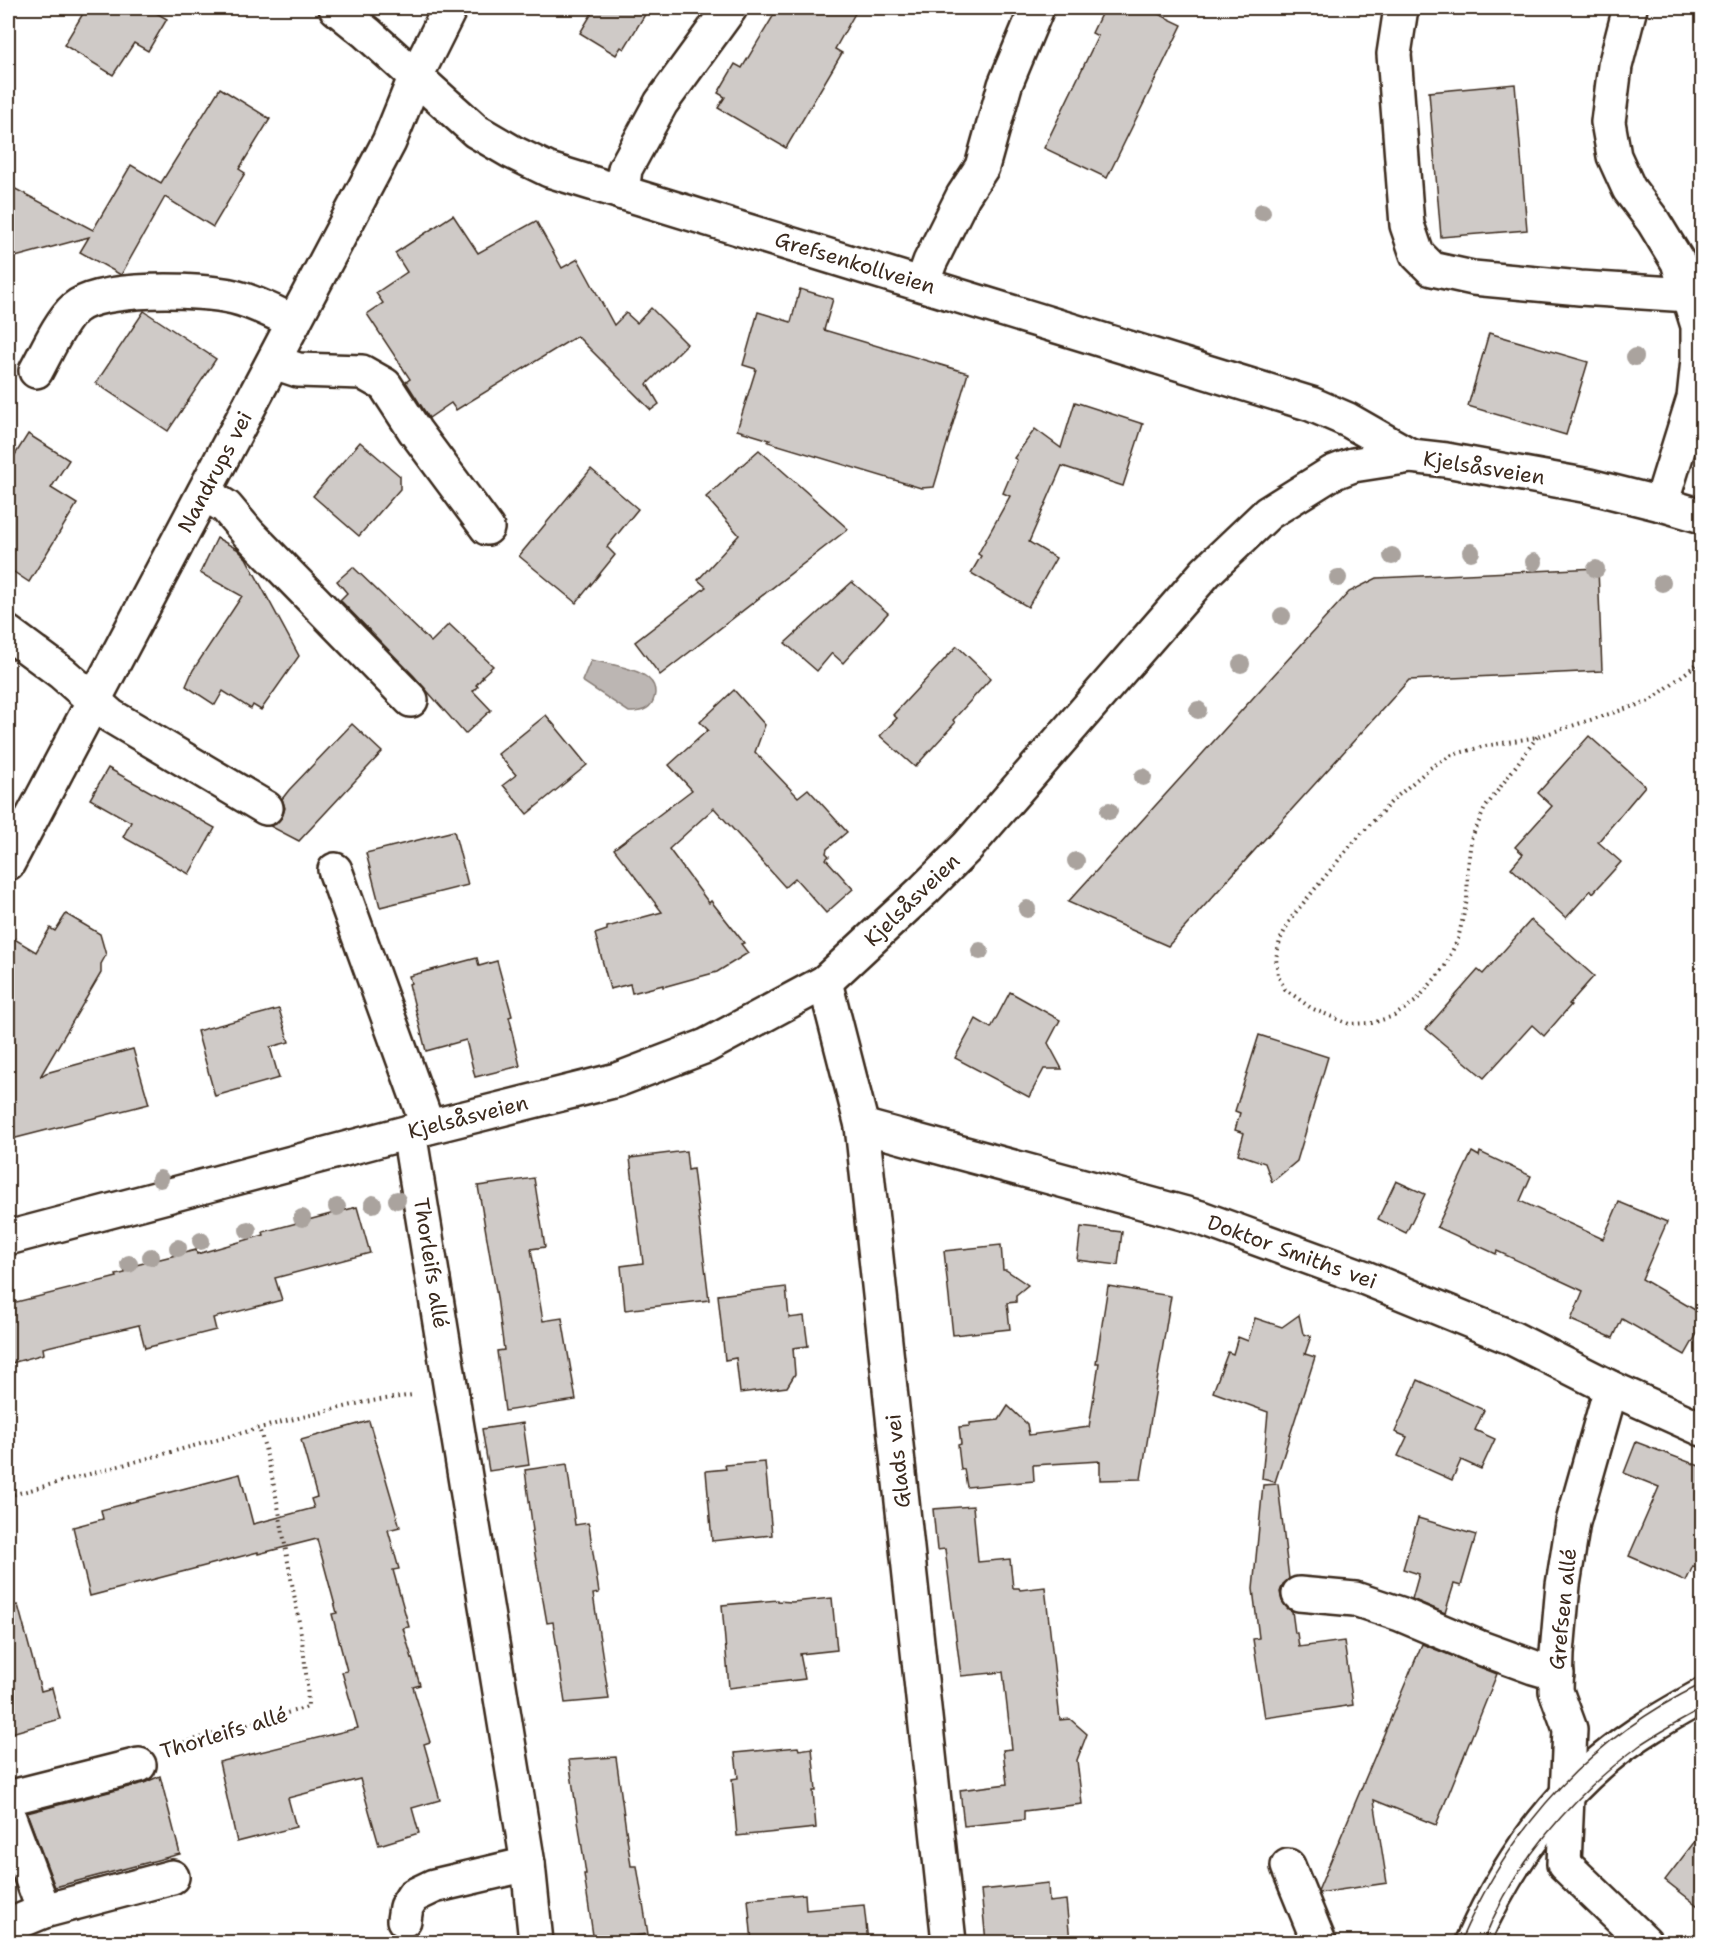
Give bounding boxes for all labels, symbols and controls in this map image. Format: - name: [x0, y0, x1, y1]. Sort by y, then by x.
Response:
- street label: Grefsenkollveien: [771, 225, 939, 301]
- street label: Nandrups vei: [171, 406, 259, 538]
- street label: Kjelsåsveien: [1421, 445, 1547, 491]
- street label: Kjelsåsveien: [858, 847, 966, 953]
- street label: Kjelsåsveien: [405, 1089, 531, 1145]
- street label: Thorleifs allé: [407, 1196, 455, 1330]
- street label: Doktor Smiths vei: [1203, 1208, 1381, 1296]
- street label: Glads vei: [879, 1413, 917, 1509]
- street label: Grefsen allé: [1543, 1547, 1583, 1671]
- street label: Thorleifs allé: [157, 1700, 291, 1766]

